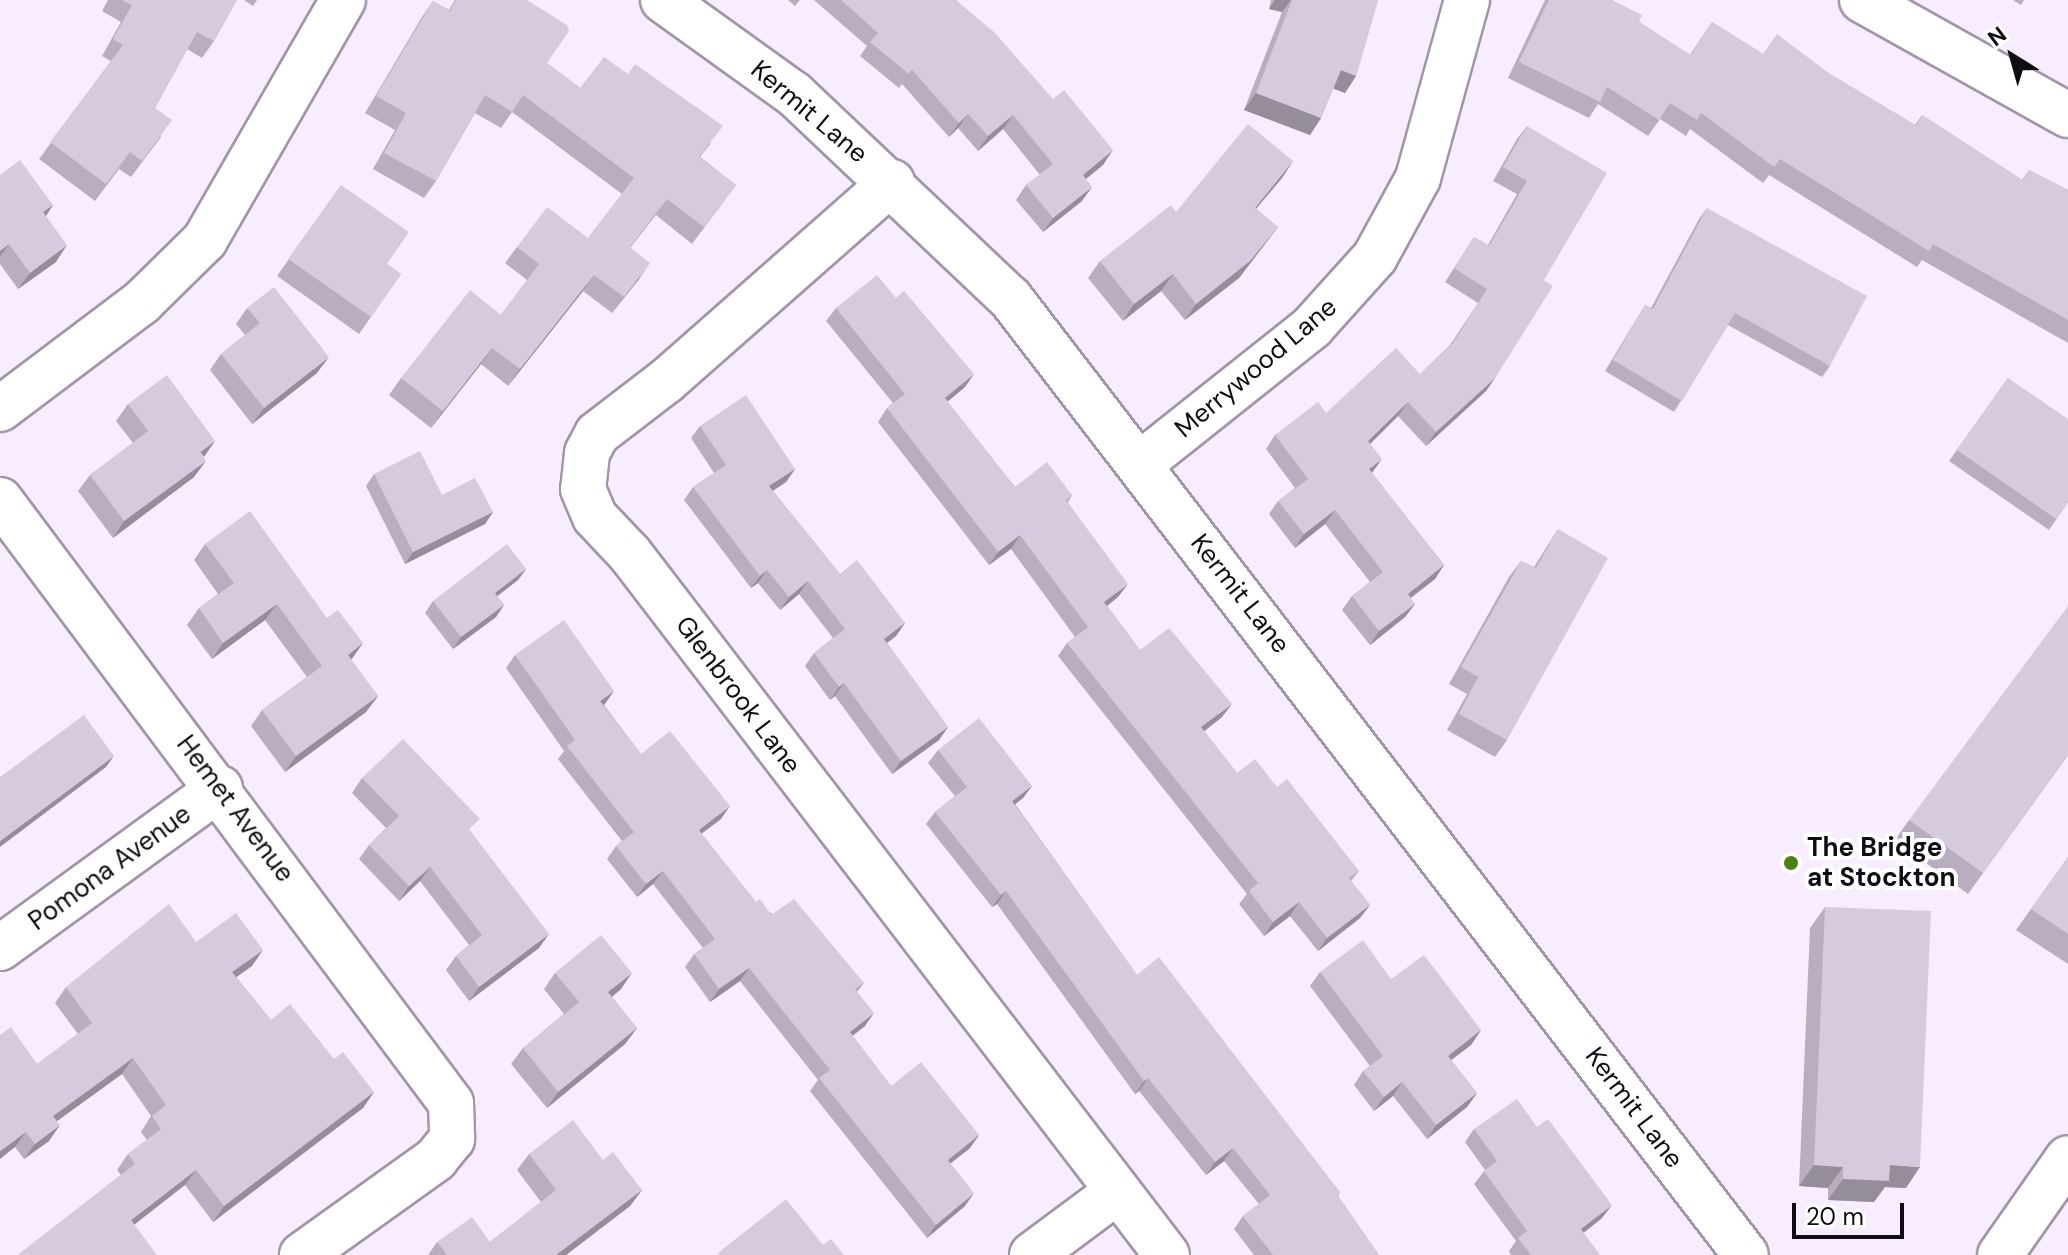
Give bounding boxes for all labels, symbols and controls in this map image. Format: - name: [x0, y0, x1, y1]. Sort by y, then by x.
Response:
- north arrow: [1972, 16, 2052, 96]
- text: N: [1982, 20, 2012, 53]
- street label: Kermit Lane: [744, 54, 874, 170]
- street label: Merrywood Lane: [1169, 291, 1343, 445]
- street label: Kermit Lane: [1184, 528, 1296, 660]
- street label: Glenbrook Lane: [669, 610, 807, 780]
- street label: Hemet Avenue: [170, 730, 300, 888]
- street label: Pomona Avenue: [23, 799, 197, 937]
- place label: The Bridge at Stockton: [1807, 832, 1956, 894]
- marker: The Bridge at Stockton: [1782, 854, 1800, 872]
- street label: Kermit Lane: [1579, 1042, 1689, 1174]
- scale bar: [1796, 1187, 1908, 1237]
- text: 20 m: [1806, 1201, 1864, 1232]

